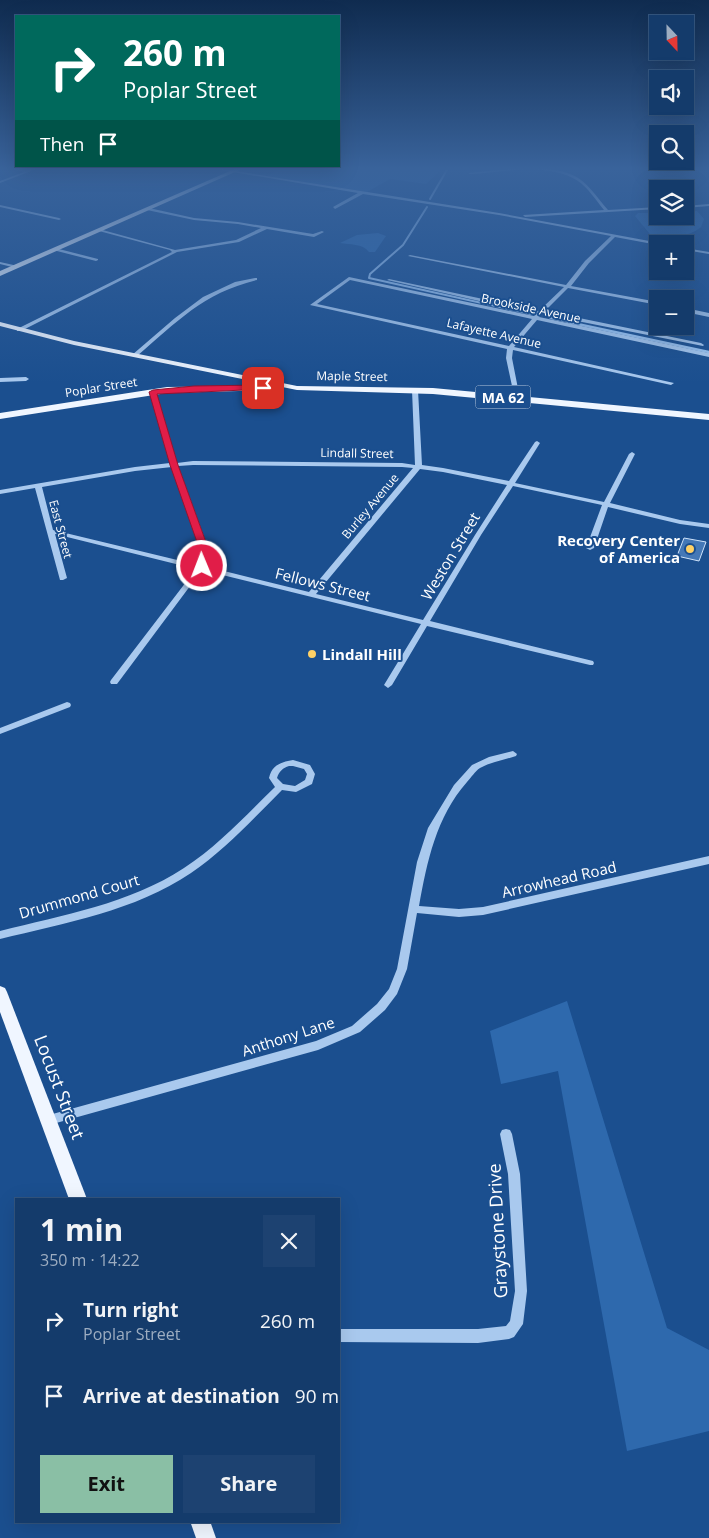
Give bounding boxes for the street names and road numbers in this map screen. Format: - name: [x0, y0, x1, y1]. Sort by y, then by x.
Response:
- street label: Brookside Avenue: [480, 289, 582, 327]
- street label: Lafayette Avenue: [445, 314, 543, 352]
- street label: Maple Street: [316, 367, 388, 385]
- street label: Poplar Street: [64, 373, 138, 401]
- road number: MA 62: [476, 386, 530, 408]
- street label: Lindall Street: [320, 444, 394, 462]
- street label: Burley Avenue: [338, 469, 403, 542]
- street label: East Street: [45, 498, 77, 560]
- street label: Weston Street: [416, 509, 484, 603]
- street label: Fellows Street: [273, 563, 373, 605]
- street label: Arrowhead Road: [500, 856, 618, 902]
- street label: Drummond Court: [16, 869, 142, 923]
- street label: Anthony Lane: [239, 1012, 337, 1060]
- street label: Locust Street: [29, 1031, 91, 1143]
- street label: Graystone Drive: [481, 1163, 513, 1299]

